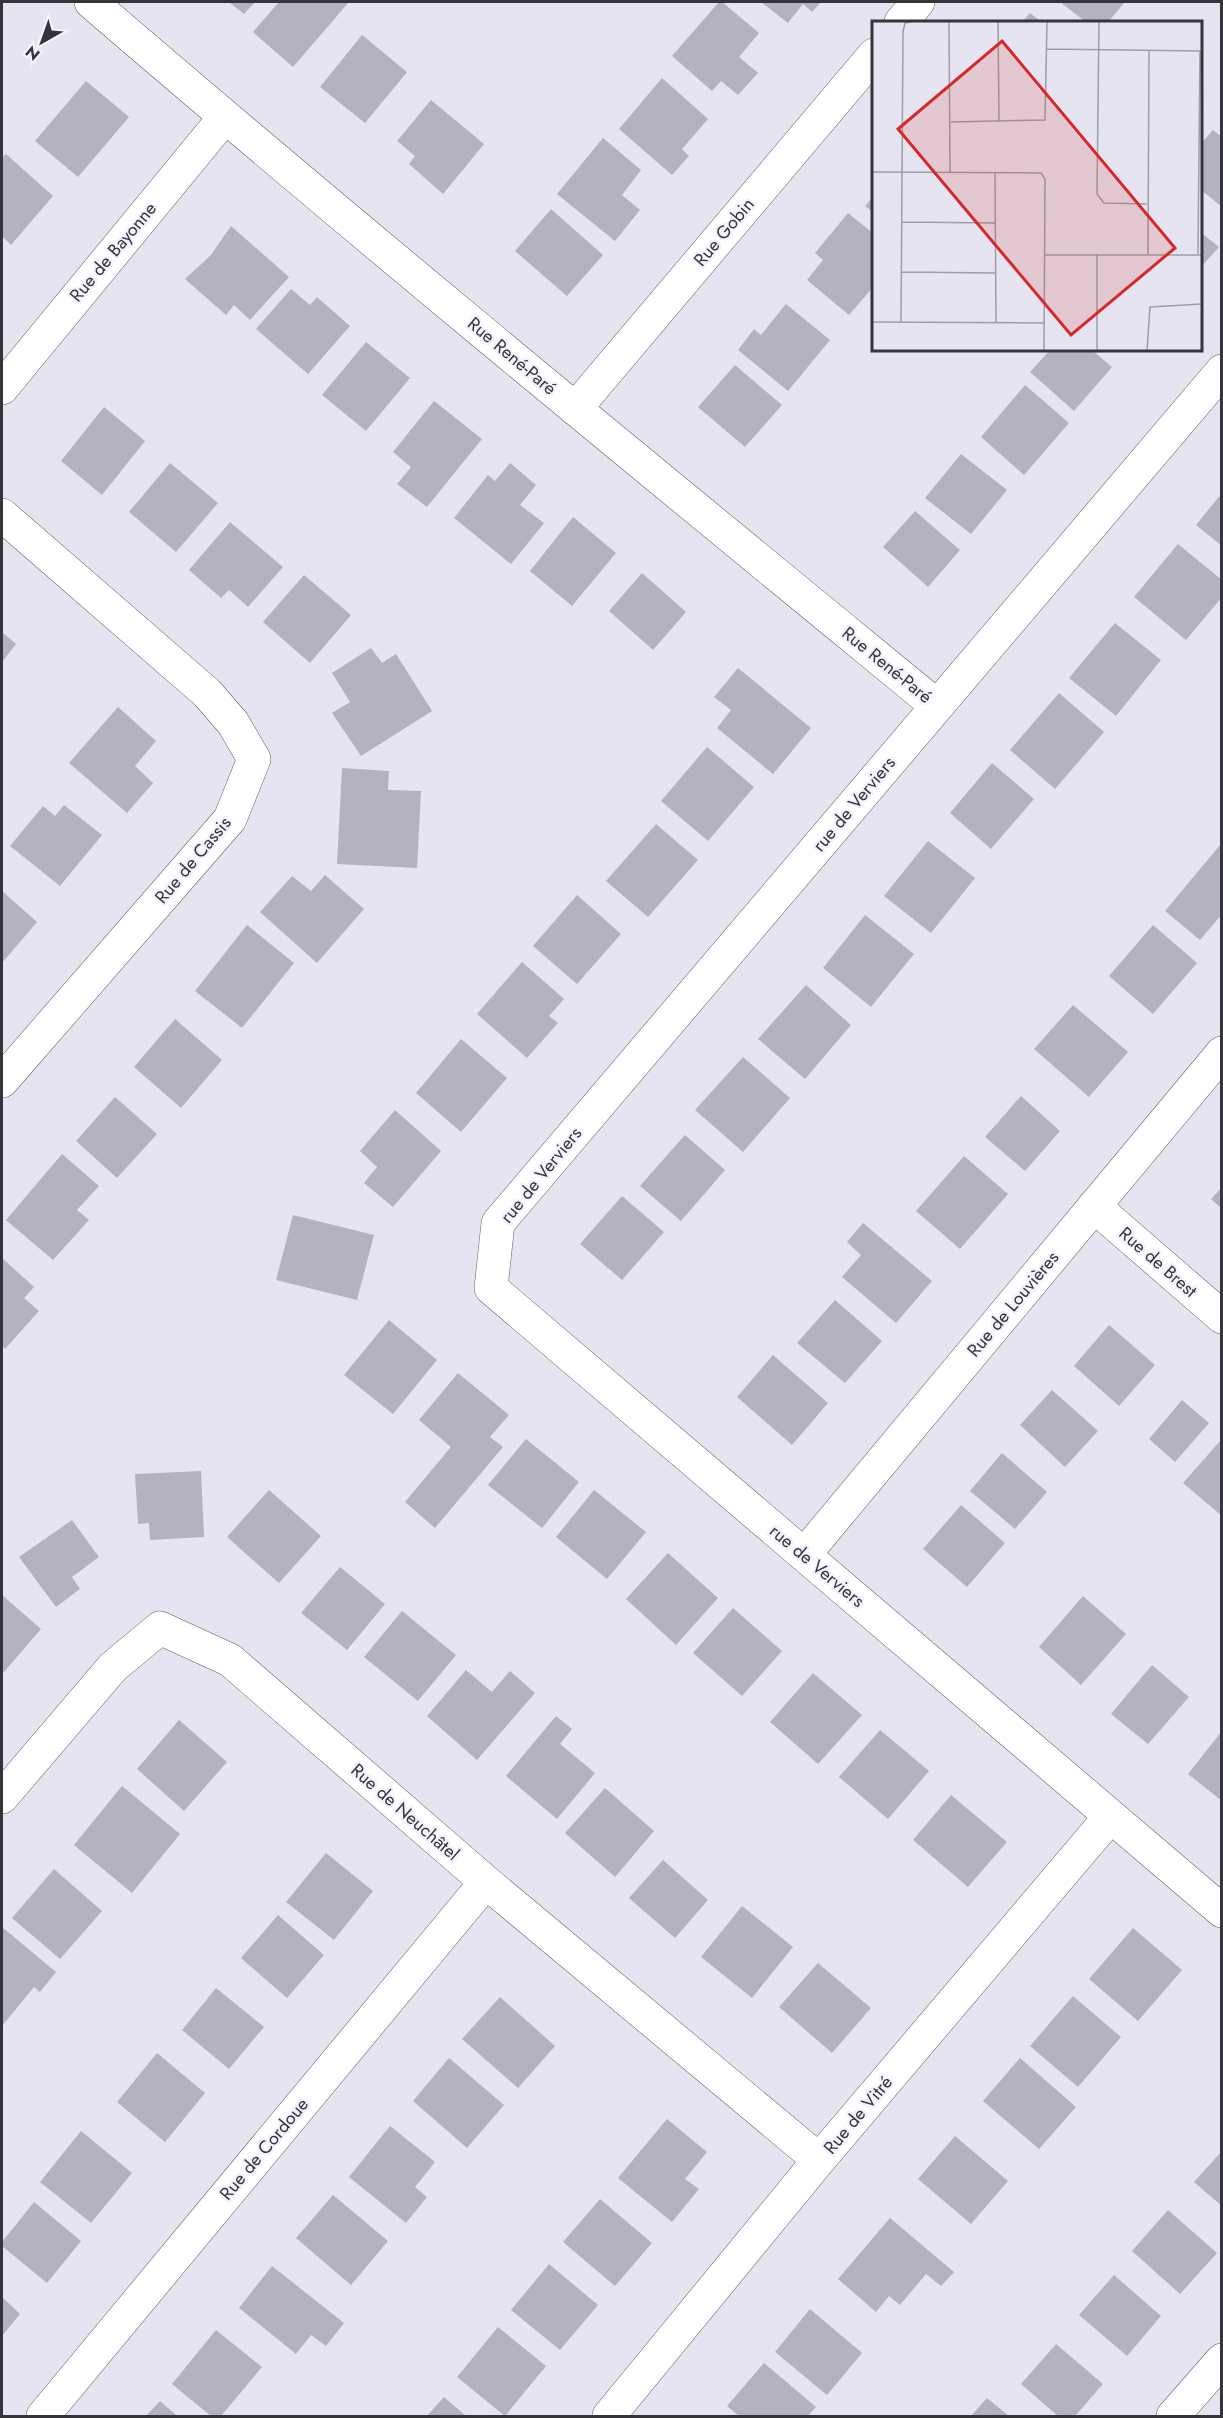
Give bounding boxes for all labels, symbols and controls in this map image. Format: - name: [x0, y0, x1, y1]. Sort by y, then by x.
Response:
- north arrow: [12, 12, 72, 72]
- inset map: [872, 21, 1202, 351]
- text: N: [20, 40, 45, 66]
- street label: Rue Gobin: [688, 192, 760, 272]
- street label: Rue de Bayonne: [63, 196, 163, 308]
- street label: Rue René-Paré: [462, 311, 562, 401]
- street label: Rue René-Paré: [836, 621, 938, 709]
- street label: rue de Verviers: [806, 751, 902, 857]
- street label: Rue de Cassis: [149, 811, 237, 909]
- street label: rue de Verviers: [494, 1121, 588, 1229]
- street label: Rue de Brest: [1113, 1221, 1203, 1304]
- street label: Rue de Louvières: [961, 1246, 1065, 1362]
- street label: rue de Verviers: [764, 1518, 870, 1614]
- street label: Rue de Neuchâtel: [345, 1757, 465, 1867]
- street label: Rue de Vitré: [817, 2070, 899, 2160]
- street label: Rue de Cordoue: [213, 2092, 315, 2206]

